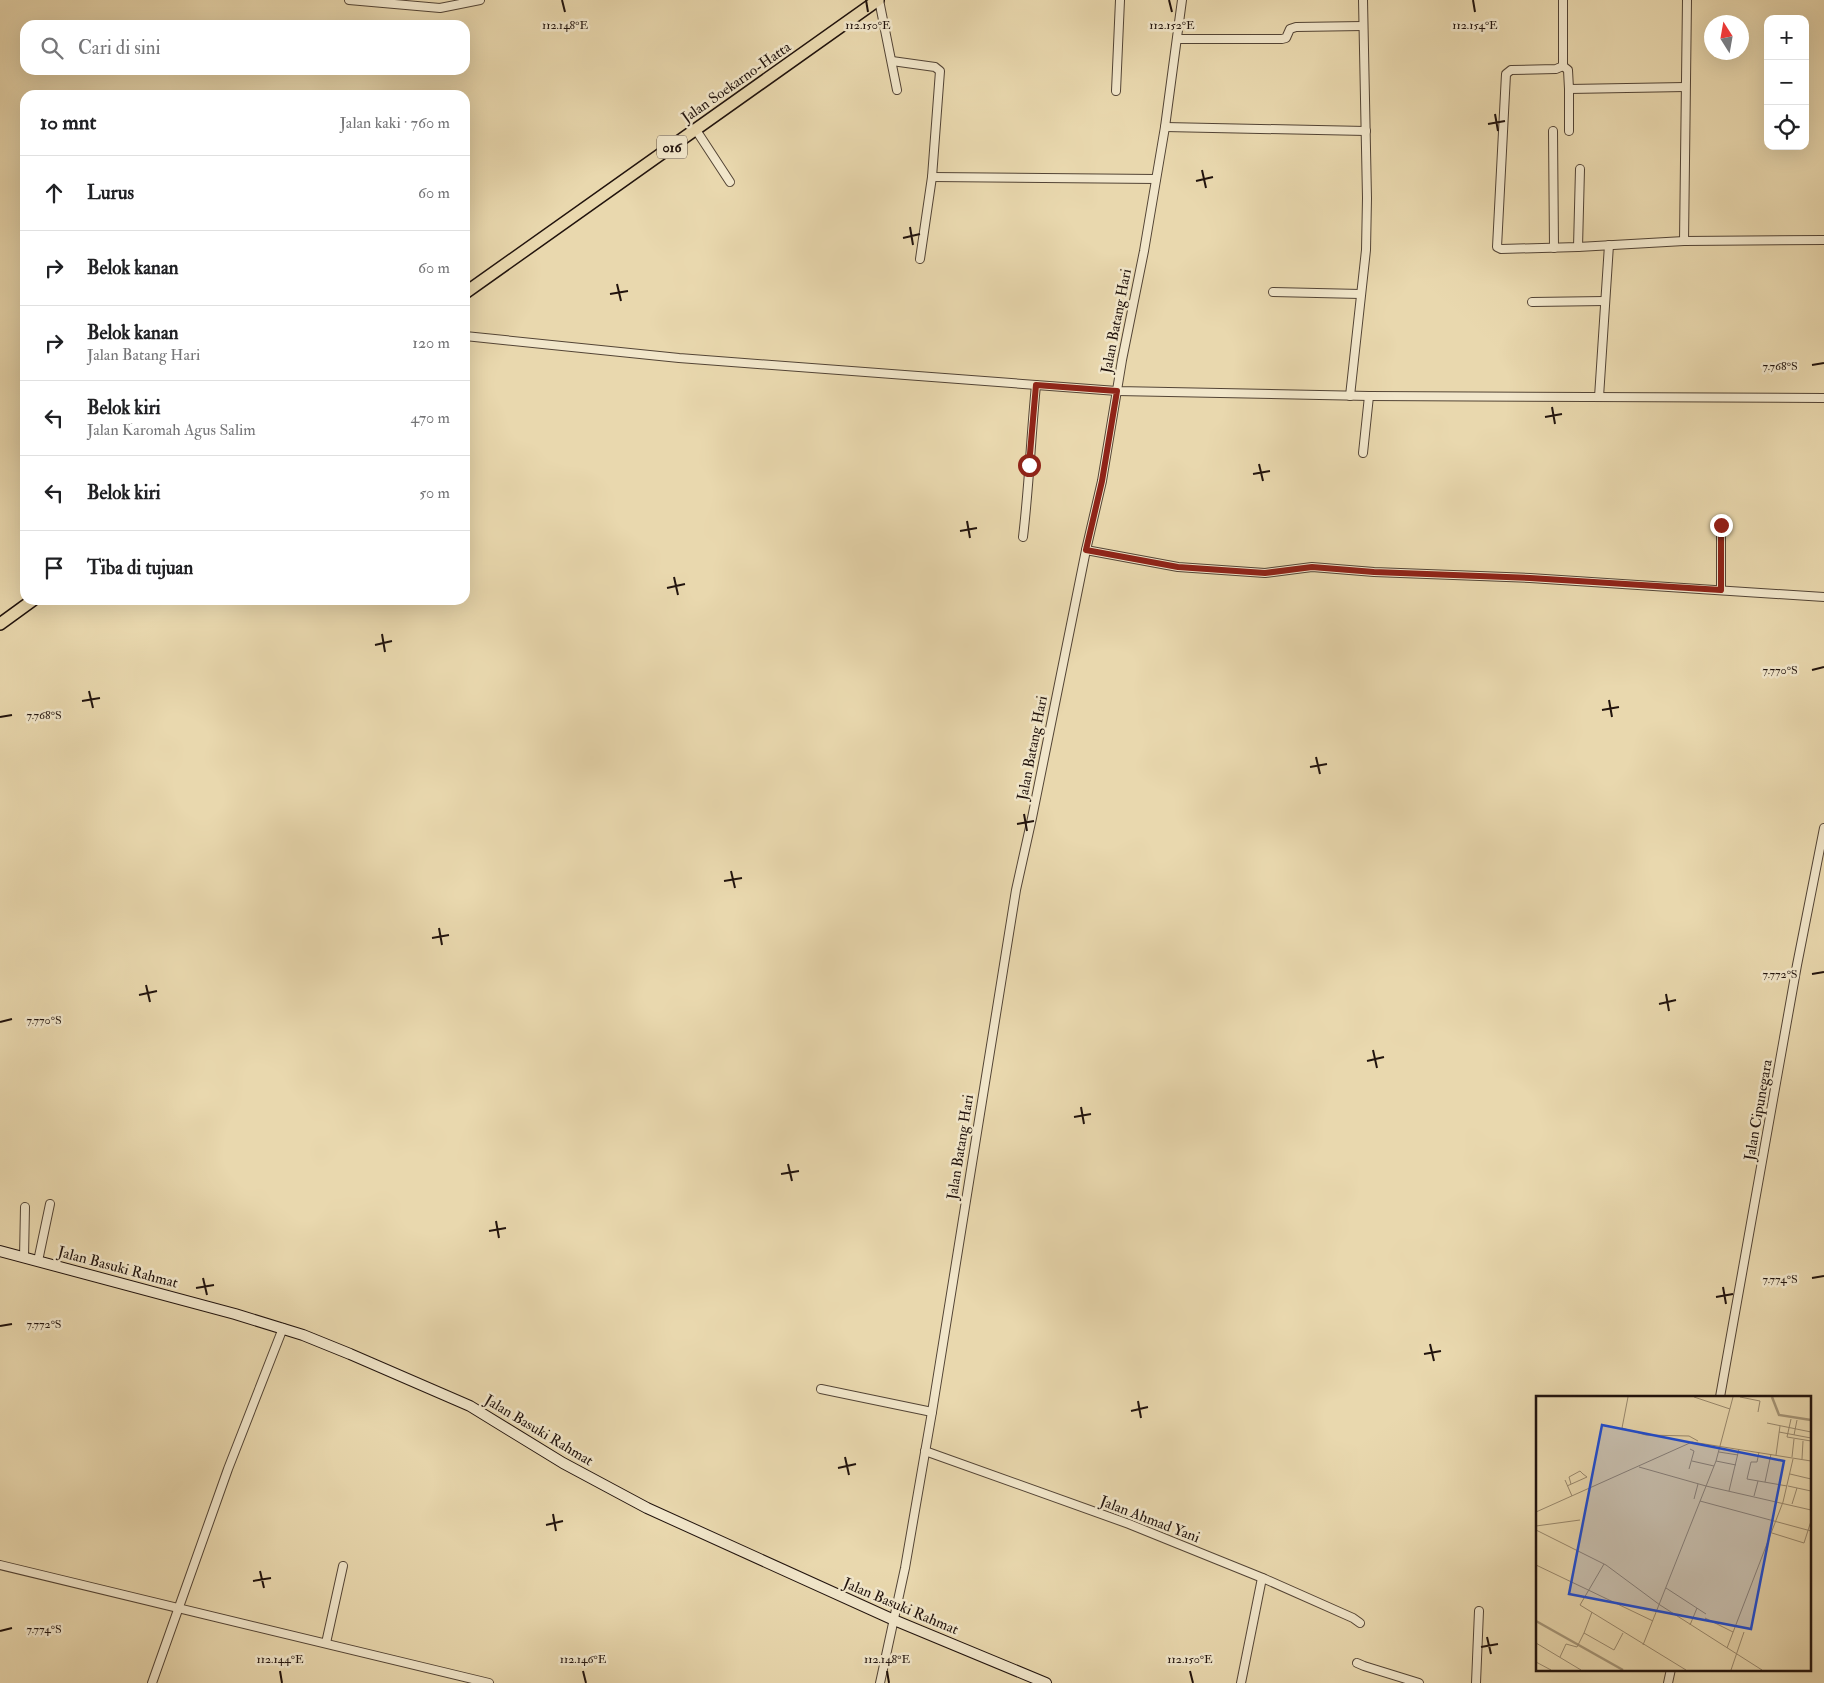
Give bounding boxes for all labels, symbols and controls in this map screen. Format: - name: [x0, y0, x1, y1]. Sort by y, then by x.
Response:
- north arrow: [1704, 15, 1749, 60]
- map controls: [1764, 15, 1809, 150]
- button: +: [1764, 15, 1809, 60]
- text: 112.148°E: [542, 18, 588, 33]
- text: 112.150°E: [845, 18, 891, 33]
- text: 112.152°E: [1149, 18, 1195, 33]
- text: 112.154°E: [1452, 18, 1498, 33]
- search box: [20, 20, 470, 75]
- icon: search: [38, 34, 66, 62]
- text: Cari di sini: [78, 36, 161, 60]
- street label: Jalan Soekarno-Hatta: [677, 37, 796, 129]
- button: −: [1764, 60, 1809, 105]
- button: locate: [1764, 105, 1809, 150]
- text: 10 mnt: [40, 109, 96, 136]
- text: Jalan kaki · 760 m: [340, 113, 450, 133]
- road number: 016: [657, 136, 687, 158]
- icon: ahead: [40, 179, 68, 207]
- text: Lurus: [87, 181, 134, 205]
- text: 60 m: [418, 183, 450, 203]
- icon: right: [40, 254, 68, 282]
- text: Belok kanan: [87, 256, 178, 280]
- text: 60 m: [418, 258, 450, 278]
- street label: Jalan Batang Hari: [1097, 267, 1137, 376]
- text: Belok kanan: [87, 321, 178, 345]
- icon: right: [40, 329, 68, 357]
- text: 120 m: [412, 333, 450, 353]
- text: Jalan Batang Hari: [87, 345, 200, 365]
- text: 7.768°S: [1762, 359, 1798, 374]
- text: Belok kiri: [87, 396, 161, 420]
- icon: left: [40, 404, 68, 432]
- text: 470 m: [410, 408, 450, 428]
- text: Jalan Karomah Agus Salim: [87, 420, 256, 440]
- route start: [1018, 454, 1041, 477]
- icon: left: [40, 479, 68, 507]
- text: Belok kiri: [87, 481, 161, 505]
- text: 50 m: [419, 483, 450, 503]
- route end: [1710, 514, 1733, 537]
- icon: arrive: [40, 554, 68, 582]
- text: Tiba di tujuan: [87, 556, 193, 580]
- text: 7.770°S: [1762, 663, 1798, 678]
- street label: Jalan Batang Hari: [1013, 694, 1053, 803]
- text: 7.768°S: [26, 708, 62, 723]
- text: 7.772°S: [1762, 967, 1798, 982]
- text: 7.770°S: [26, 1013, 62, 1028]
- street label: Jalan Cipunegara: [1740, 1057, 1778, 1163]
- street label: Jalan Batang Hari: [943, 1093, 979, 1202]
- street label: Jalan Basuki Rahmat: [55, 1242, 180, 1294]
- text: 7.774°S: [1762, 1272, 1798, 1287]
- text: 7.772°S: [26, 1317, 62, 1332]
- street label: Jalan Basuki Rahmat: [480, 1390, 597, 1471]
- inset map: [1536, 1396, 1812, 1670]
- street label: Jalan Ahmad Yani: [1096, 1491, 1202, 1548]
- street label: Jalan Basuki Rahmat: [839, 1573, 961, 1640]
- text: 7.774°S: [26, 1622, 62, 1637]
- text: 112.144°E: [256, 1652, 304, 1667]
- text: 112.146°E: [560, 1652, 607, 1667]
- text: 112.148°E: [864, 1652, 910, 1667]
- text: 112.150°E: [1167, 1652, 1213, 1667]

